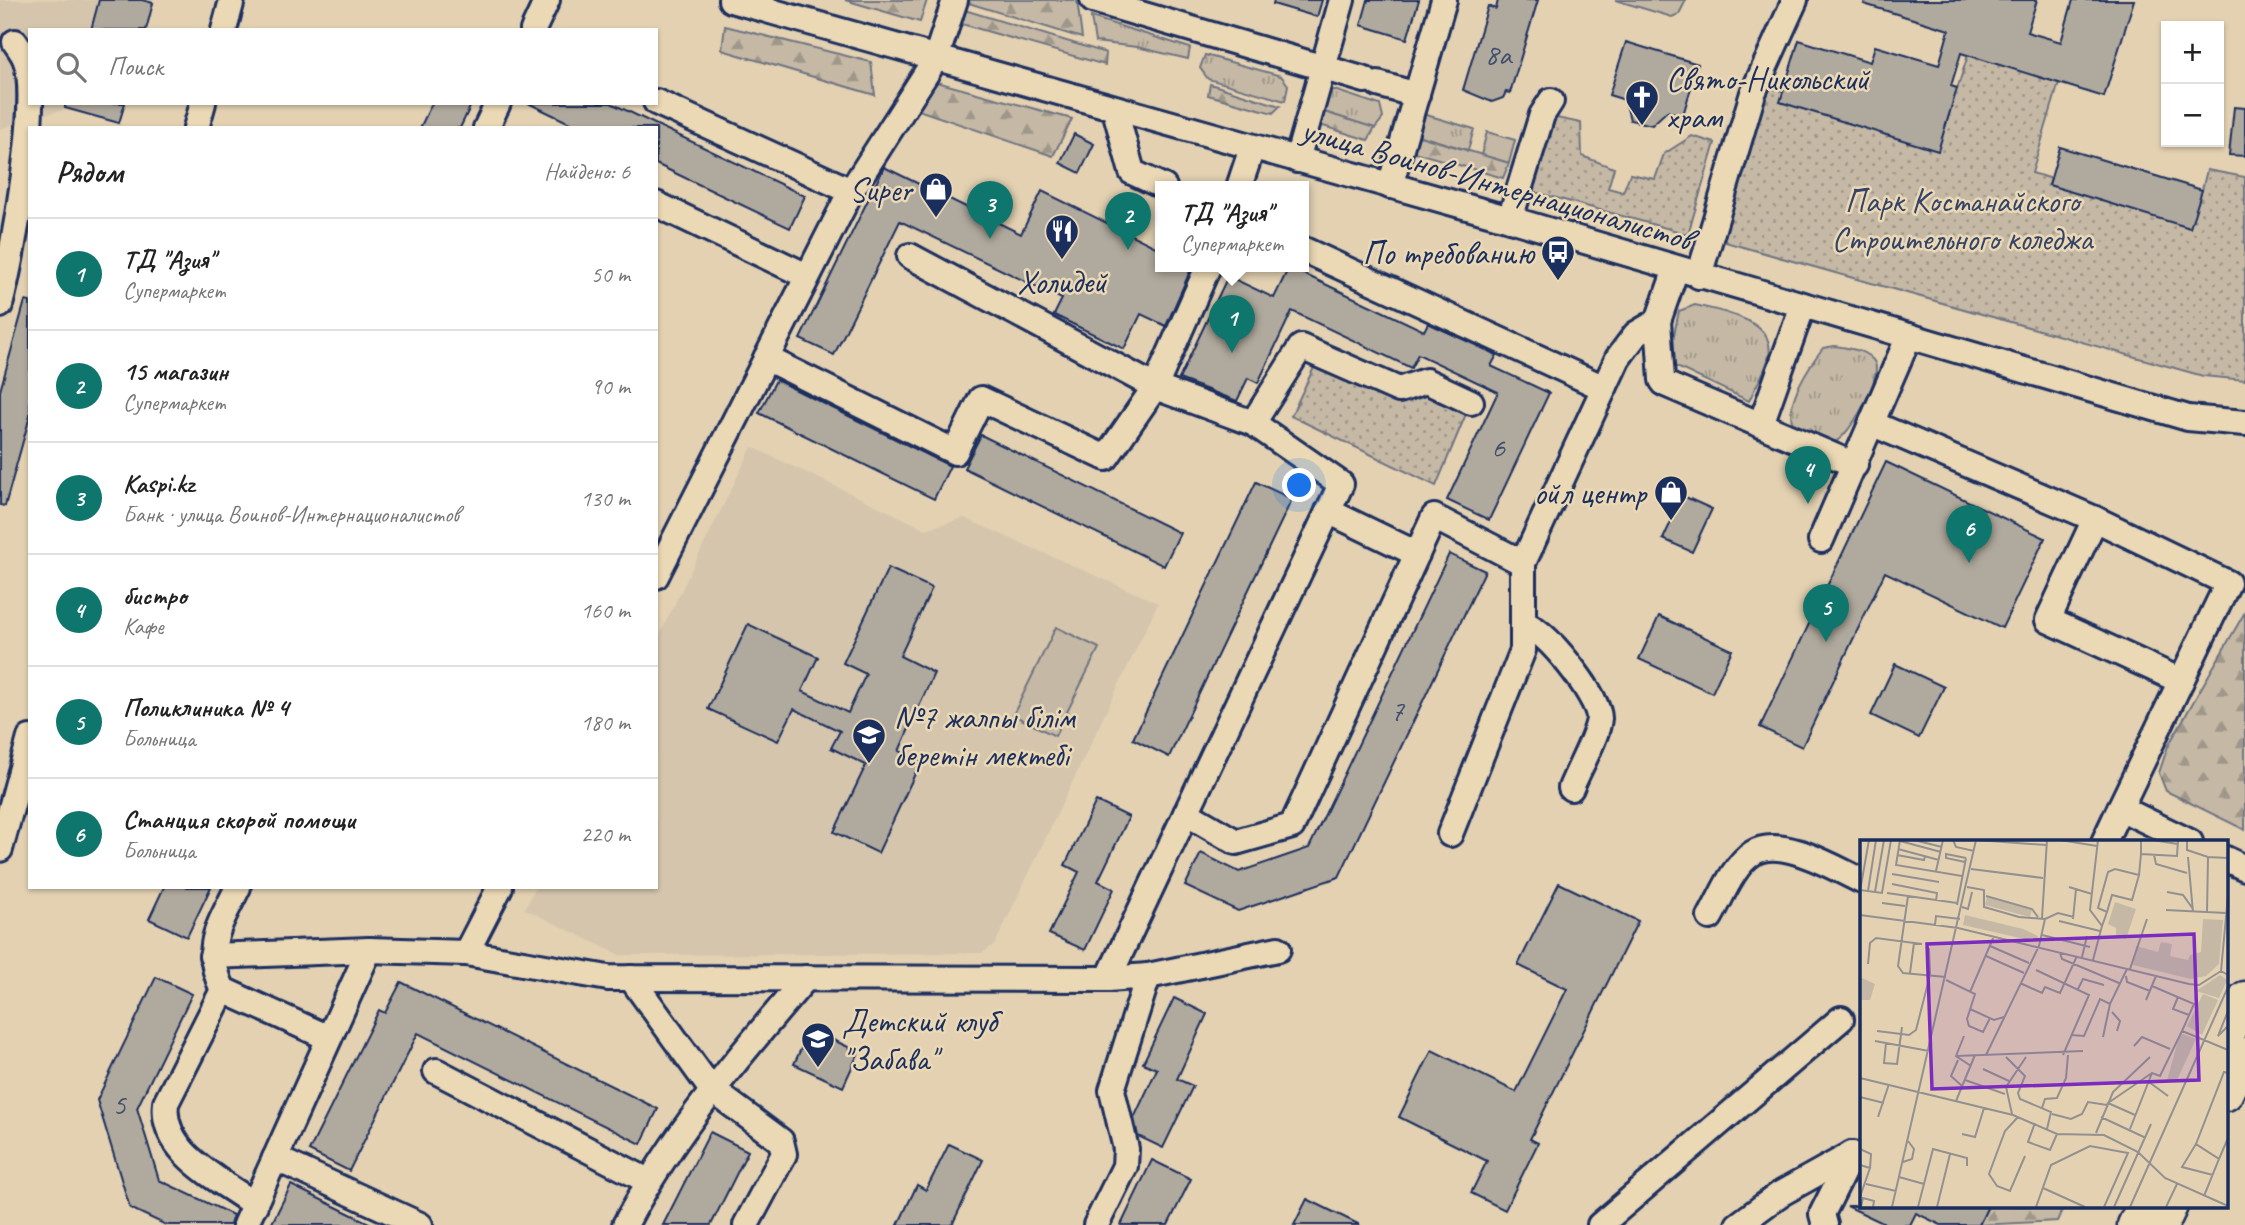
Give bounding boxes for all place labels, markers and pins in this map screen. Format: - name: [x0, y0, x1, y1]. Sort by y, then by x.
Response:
- place label: Свято-Никольский храм: [1666, 58, 1871, 138]
- church icon: Свято-Никольский храм: [1623, 78, 1661, 127]
- place label: Super: [849, 169, 914, 211]
- shop icon: Super: [917, 170, 955, 219]
- pin: 3: [967, 181, 1013, 239]
- pin: 2: [1105, 192, 1151, 250]
- restaurant icon: Холидей: [1043, 212, 1081, 261]
- place label: По требованию: [1363, 232, 1536, 274]
- bus stop icon: По требованию: [1539, 233, 1577, 282]
- place label: Холидей: [1017, 261, 1109, 303]
- pin: 1: [1209, 295, 1255, 353]
- pin: 4: [1785, 446, 1831, 504]
- place label: ойл центр: [1534, 472, 1649, 514]
- shop icon: ойл центр: [1652, 473, 1690, 522]
- pin: 6: [1946, 505, 1992, 563]
- pin: 5: [1803, 584, 1849, 642]
- place label: №7 жалпы білім беретін мектебі: [894, 696, 1077, 776]
- school or university icon: №7 жалпы білім беретін мектебі: [850, 716, 888, 765]
- place label: Детский клуб "Забава": [842, 1000, 1004, 1080]
- school or university icon: Детский клуб "Забава": [799, 1020, 837, 1069]

